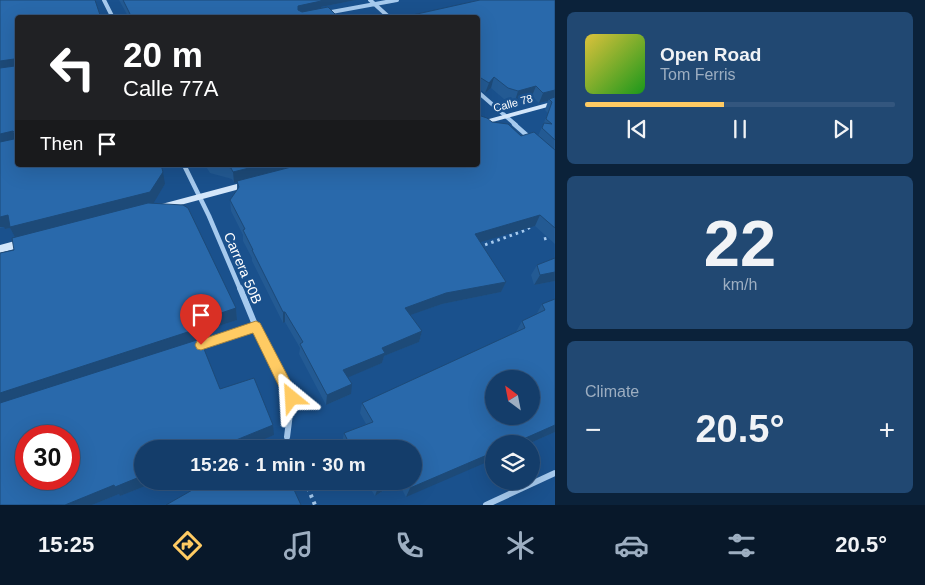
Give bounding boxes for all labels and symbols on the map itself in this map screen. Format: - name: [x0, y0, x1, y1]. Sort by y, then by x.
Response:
- street label: Calle 78: [492, 92, 534, 114]
- street label: Carrera 50B: [221, 230, 265, 306]
- pin: [180, 294, 222, 345]
- north arrow: [485, 370, 540, 425]
- position arrow: [265, 371, 317, 423]
- speed limit sign: 30: [15, 425, 80, 490]

